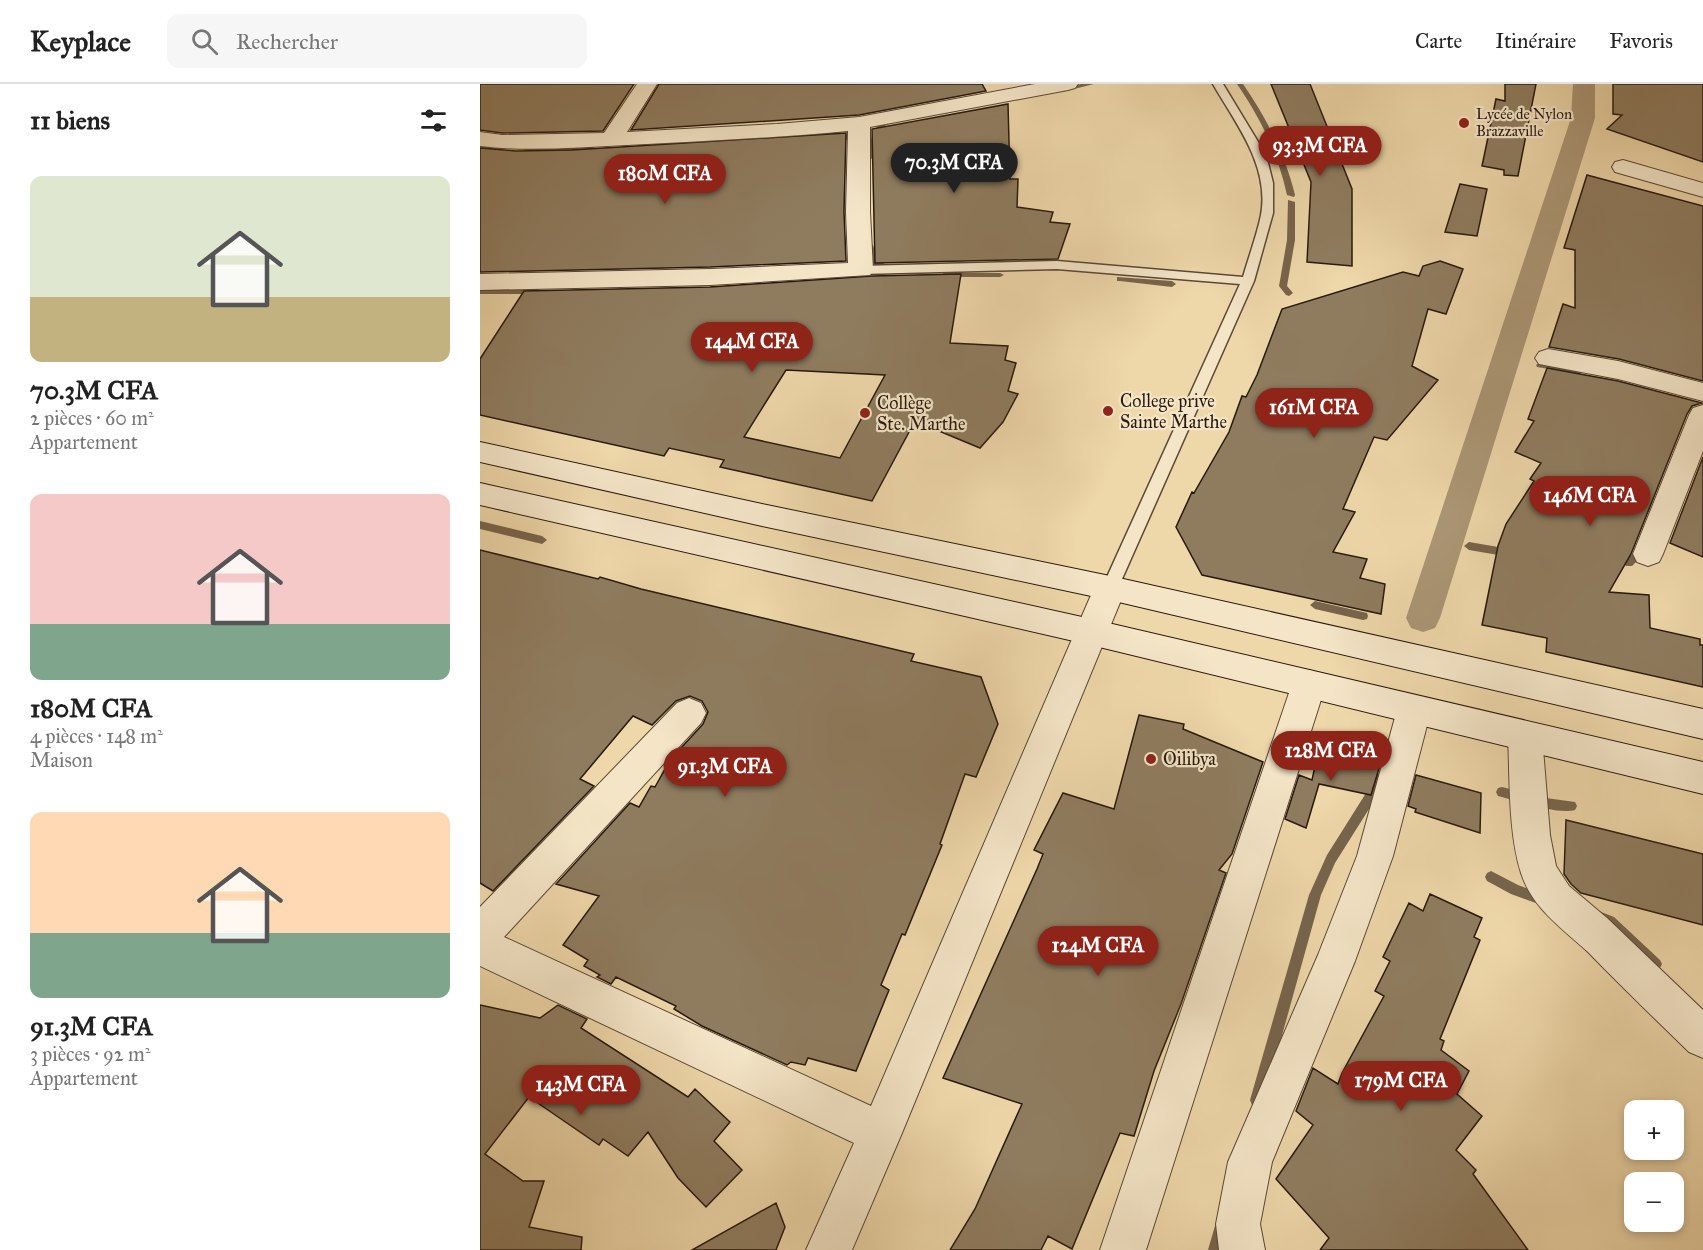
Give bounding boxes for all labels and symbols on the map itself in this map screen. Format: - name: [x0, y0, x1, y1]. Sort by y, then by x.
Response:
- place label: Lycée de Nylon Brazzaville: [1476, 105, 1572, 140]
- marker: Lycée de Nylon Brazzaville: [1457, 116, 1471, 130]
- pin: 93.3M CFA: [1251, 126, 1389, 177]
- pin: 70.3M CFA: [885, 143, 1023, 194]
- pin: 180M CFA: [603, 154, 727, 205]
- pin: 144M CFA: [690, 322, 814, 373]
- pin: 161M CFA: [1252, 388, 1376, 439]
- place label: College prive Sainte Marthe: [1120, 390, 1227, 433]
- place label: Collège Ste. Marthe: [877, 392, 966, 435]
- marker: College prive Sainte Marthe: [1101, 404, 1115, 418]
- marker: Collège Ste. Marthe: [858, 406, 872, 420]
- pin: 146M CFA: [1528, 476, 1652, 527]
- pin: 128M CFA: [1269, 731, 1393, 782]
- pin: 91.3M CFA: [656, 747, 794, 798]
- place label: Oilibya: [1163, 748, 1216, 770]
- marker: Oilibya: [1144, 752, 1158, 766]
- pin: 124M CFA: [1036, 926, 1160, 977]
- pin: 179M CFA: [1339, 1061, 1463, 1112]
- pin: 143M CFA: [519, 1065, 643, 1116]

